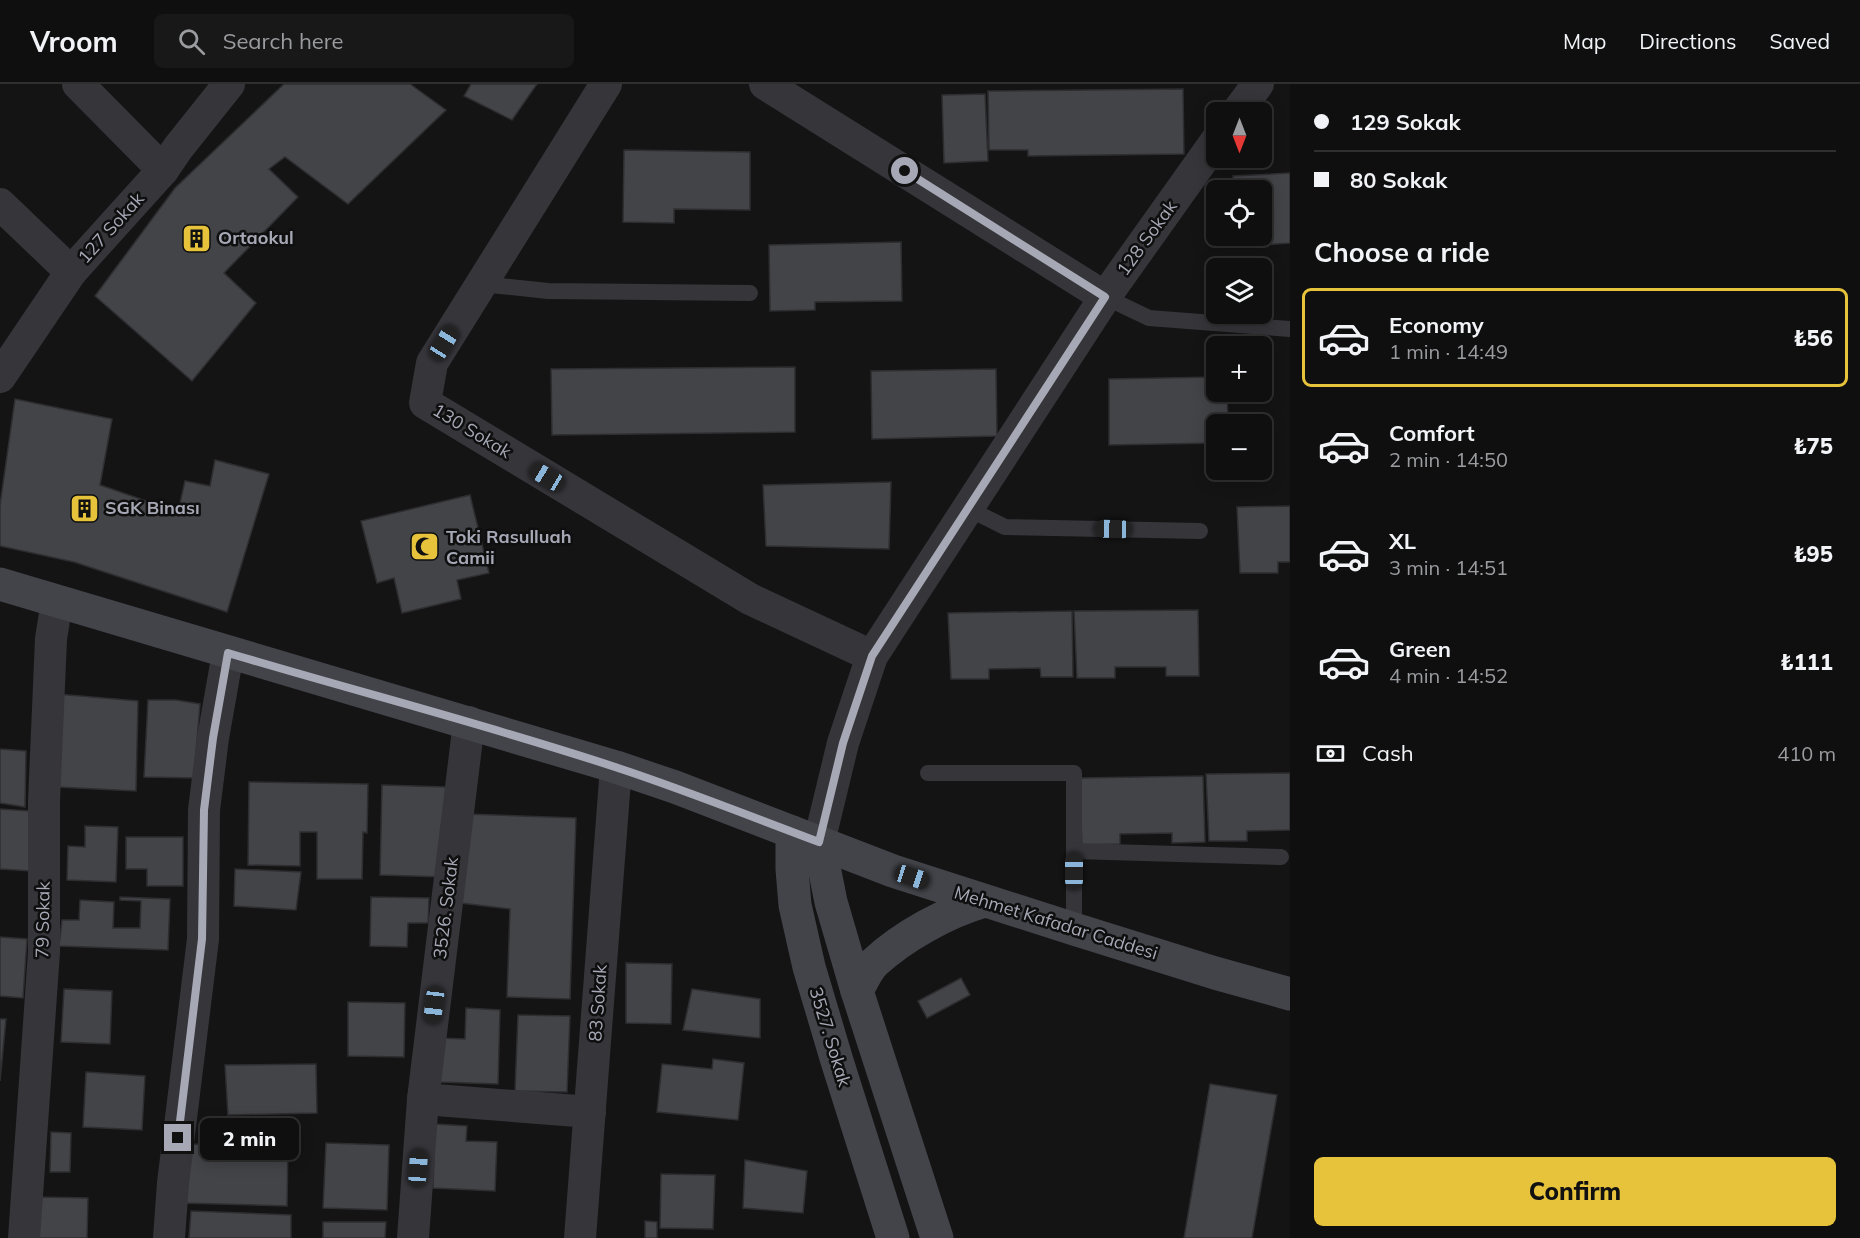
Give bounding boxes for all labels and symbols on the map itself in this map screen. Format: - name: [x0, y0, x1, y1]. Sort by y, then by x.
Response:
- north arrow: [1206, 102, 1272, 168]
- route start: [891, 157, 918, 184]
- street label: 127 Sokak: [73, 187, 149, 268]
- street label: 128 Sokak: [1111, 195, 1182, 280]
- building icon: Ortaokul: [181, 222, 213, 254]
- place label: Ortaokul: [218, 226, 294, 249]
- car: [427, 323, 461, 363]
- street label: 130 Sokak: [429, 398, 516, 463]
- car: [527, 460, 567, 494]
- building icon: SGK Binası: [68, 492, 100, 524]
- place label: SGK Binası: [105, 496, 200, 519]
- car: [1095, 520, 1131, 538]
- place label: Toki Rasulluah Camii: [446, 525, 572, 569]
- mosque icon: Toki Rasulluah Camii: [409, 531, 441, 563]
- car: [1065, 853, 1083, 889]
- street label: 3526. Sokak: [428, 855, 463, 960]
- car: [892, 863, 932, 891]
- street label: 79 Sokak: [30, 881, 55, 959]
- street label: Mehmet Kafadar Caddesi: [952, 881, 1161, 964]
- street label: 83 Sokak: [583, 963, 612, 1042]
- street label: 3527. Sokak: [804, 984, 857, 1090]
- car: [423, 986, 445, 1024]
- callout: 2 min: [199, 1117, 298, 1159]
- route end: [164, 1124, 191, 1151]
- car: [408, 1149, 428, 1187]

